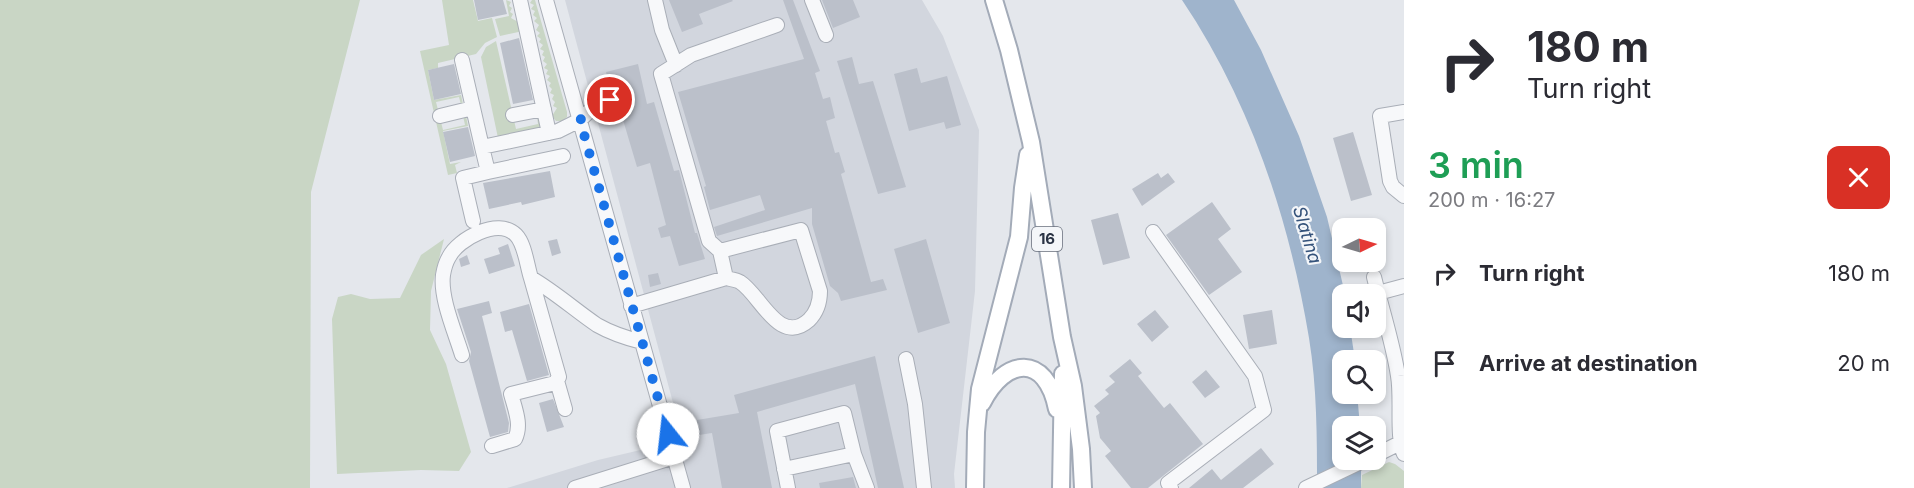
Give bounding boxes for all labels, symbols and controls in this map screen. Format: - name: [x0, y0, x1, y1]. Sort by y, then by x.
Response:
- text: 180 m: [1527, 21, 1649, 72]
- icon: right: [1428, 24, 1506, 102]
- text: Turn right: [1527, 72, 1651, 105]
- pin: [584, 74, 635, 125]
- icon: arrive: [593, 83, 626, 116]
- text: 3 min: [1428, 143, 1524, 187]
- button: close: [1827, 146, 1890, 209]
- text: 200 m · 16:27: [1428, 188, 1555, 212]
- water label: Slatina: [1289, 204, 1326, 266]
- north arrow: [1332, 218, 1386, 272]
- map controls: [1332, 218, 1386, 470]
- road number: 16: [1032, 227, 1062, 251]
- icon: right: [1428, 257, 1461, 290]
- text: Turn right: [1479, 260, 1585, 286]
- text: 180 m: [1828, 260, 1890, 286]
- button: sound: [1332, 284, 1386, 338]
- icon: arrive: [1428, 347, 1461, 380]
- button: search: [1332, 350, 1386, 404]
- text: Arrive at destination: [1479, 350, 1698, 376]
- text: 20 m: [1837, 350, 1890, 376]
- position arrow: [636, 402, 700, 466]
- button: layers: [1332, 416, 1386, 470]

